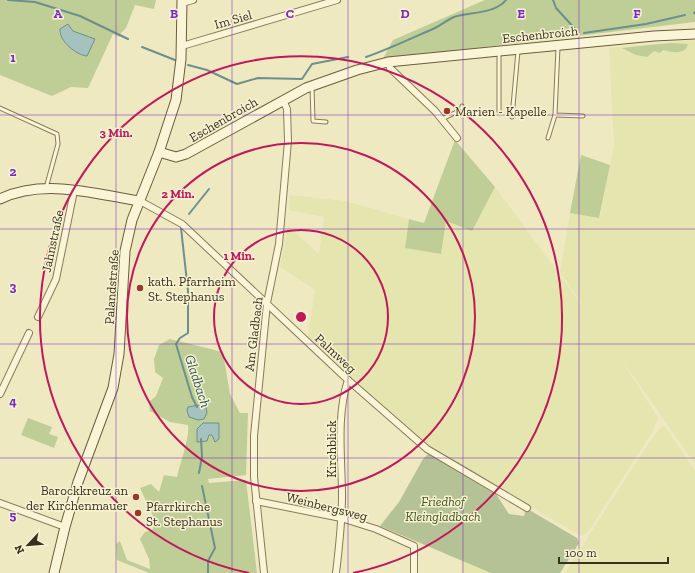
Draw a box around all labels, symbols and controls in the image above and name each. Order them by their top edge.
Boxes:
text: A [54,6,63,21]
text: B [170,6,178,21]
text: C [286,6,294,21]
text: D [400,6,410,21]
text: E [517,6,525,21]
text: F [633,6,641,21]
street label: Im Siel [213,7,254,32]
street label: Eschenbroich [501,23,579,46]
text: 1 [10,50,16,65]
street label: Eschenbroich [187,94,261,145]
place label: Marien - Kapelle [455,104,547,119]
marker: Marien - Kapelle [442,106,452,116]
text: 3 Min. [100,126,133,140]
text: 2 [10,164,17,179]
text: 2 Min. [162,187,195,201]
street label: Jahnstraße [39,209,66,274]
street label: Palandstraße [101,249,122,325]
text: 1 Min. [223,249,255,263]
place label: kath. Pfarrheim St. Stephanus [148,274,237,304]
text: 3 [10,279,17,294]
marker: kath. Pfarrheim St. Stephanus [135,283,145,293]
street label: Am Gladbach [241,295,266,372]
centre of rings [294,310,308,324]
street label: Palmweg [312,330,359,376]
water label: Gladbach [181,353,214,410]
text: 4 [9,394,17,409]
street label: Kirchblick [324,420,339,478]
place label: Barockkreuz an der Kirchenmauer [26,483,129,513]
street label: Weinbergsweg [285,489,369,524]
marker: Barockkreuz an der Kirchenmauer [131,492,141,502]
park label: Friedhof Kleingladbach [405,494,481,524]
place label: Pfarrkirche St. Stephanus [146,499,223,529]
text: 5 [10,508,17,523]
marker: Pfarrkirche St. Stephanus [133,508,143,518]
north arrow [8,525,48,565]
scale bar [559,539,668,565]
text: N [12,542,27,556]
text: 100 m [565,546,597,560]

